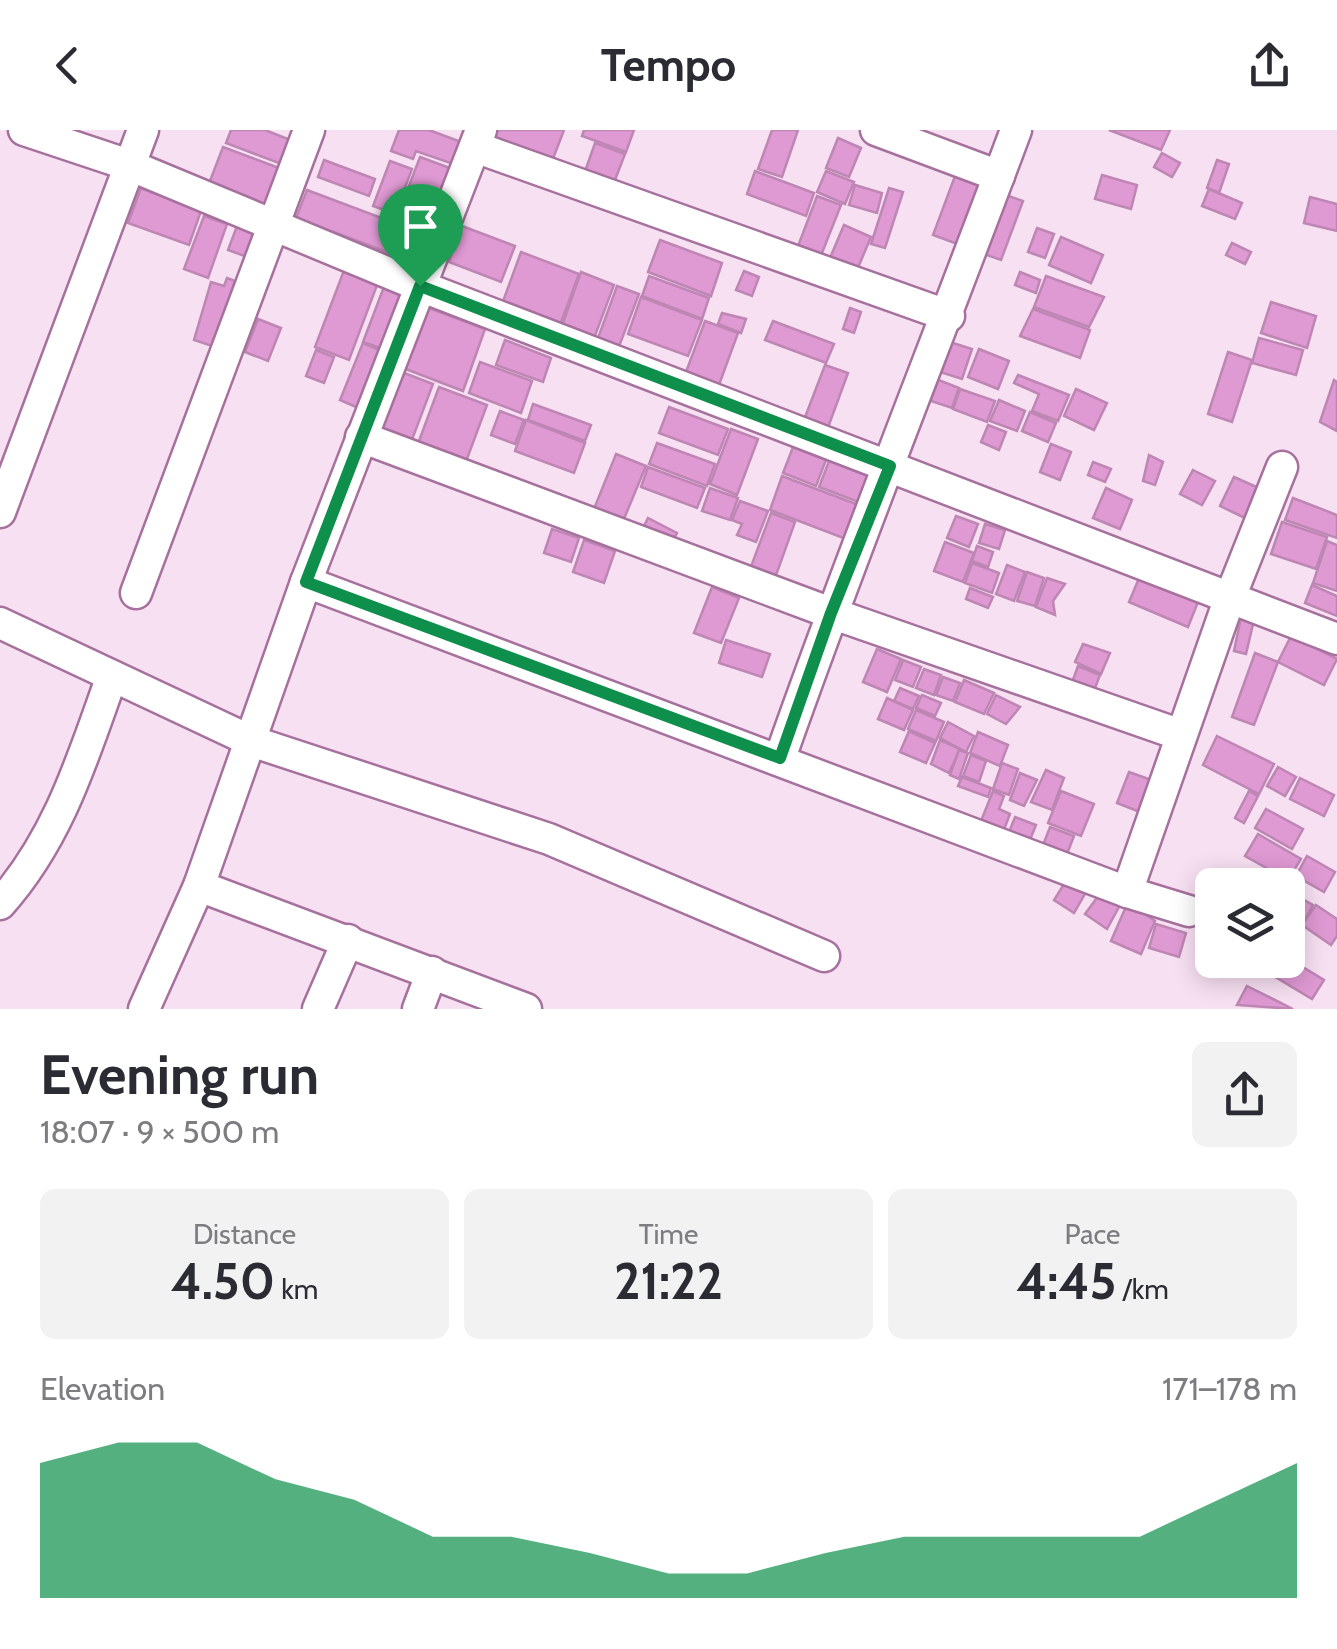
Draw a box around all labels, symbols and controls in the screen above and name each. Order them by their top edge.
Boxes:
icon: back [40,38,95,93]
text: Tempo [601,38,736,92]
icon: share [1242,38,1297,93]
pin [378,184,463,287]
icon: arrive [393,199,448,254]
map controls [1195,868,1305,978]
button: layers [1195,868,1305,978]
text: Evening run [40,1041,319,1108]
button: share [1192,1042,1297,1147]
text: 18:07 · 9 × 500 m [40,1112,279,1151]
text: Distance [193,1217,296,1251]
text: Time [639,1217,698,1251]
text: Pace [1065,1217,1120,1251]
text: 4.50 [171,1251,275,1312]
text: 21:22 [614,1251,723,1312]
text: 4:45 [1016,1251,1116,1312]
text: km [275,1272,318,1306]
text: /km [1116,1272,1169,1306]
text: Elevation [40,1369,165,1408]
text: 171–178 m [1162,1369,1297,1408]

